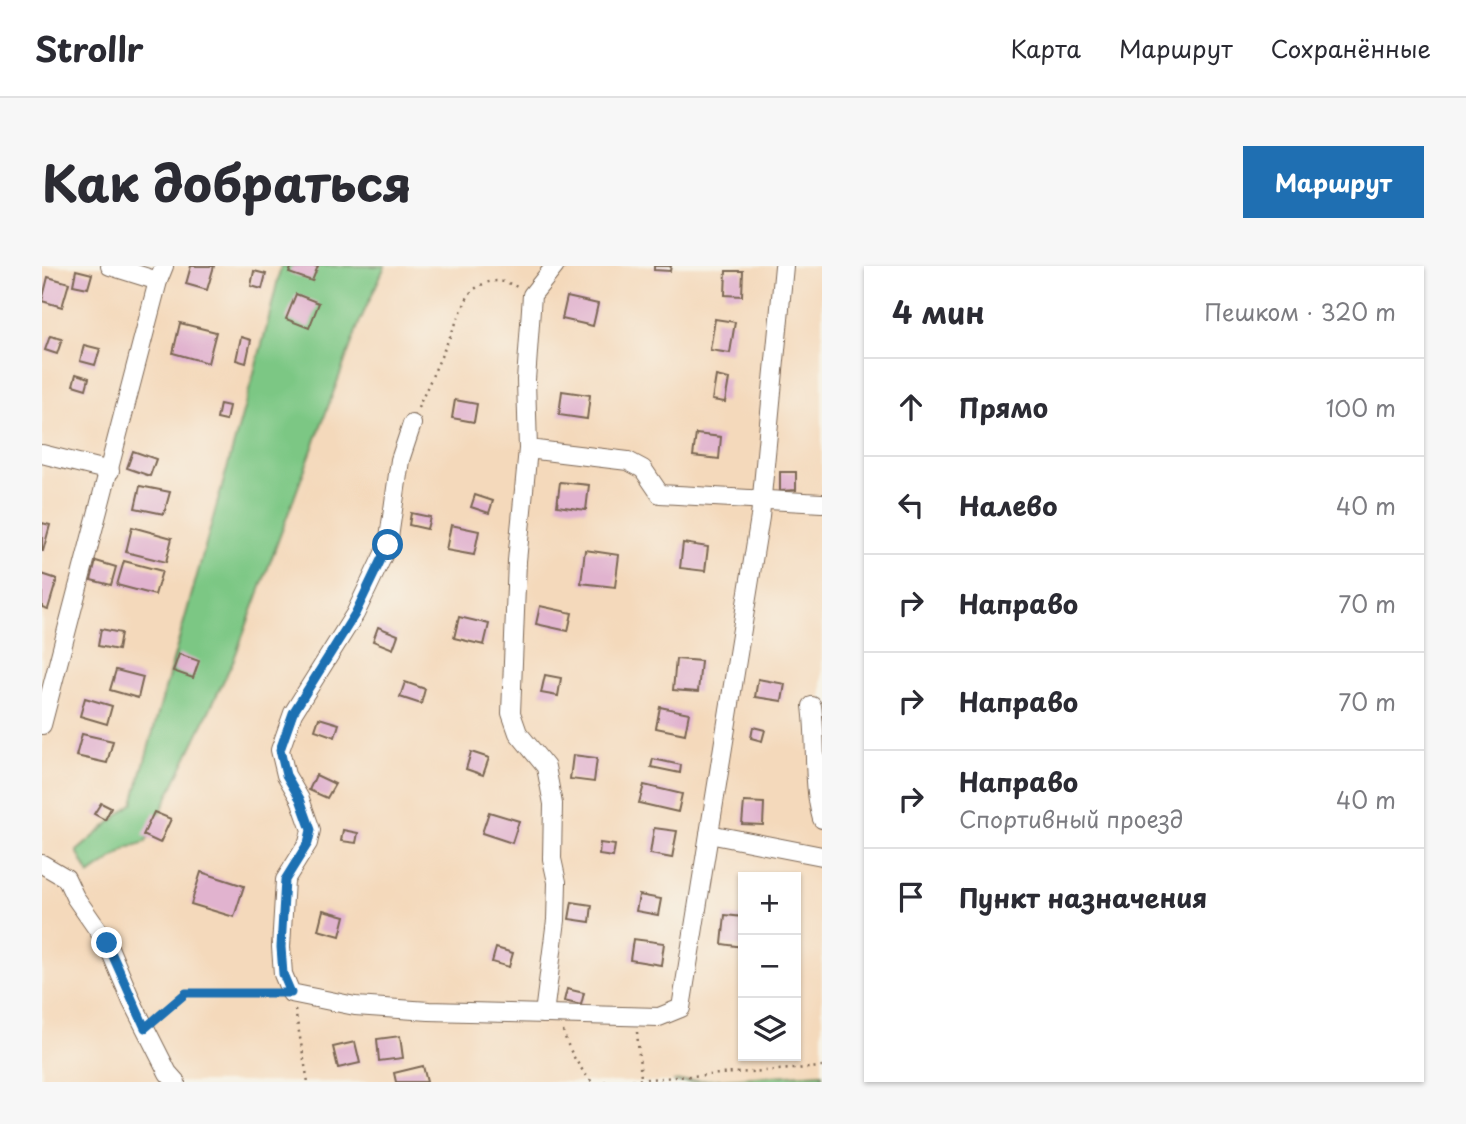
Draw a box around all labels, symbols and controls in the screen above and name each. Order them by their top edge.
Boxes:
text: Strollr [35,23,144,73]
text: Карта [1010,30,1081,66]
text: Маршрут [1119,30,1233,66]
text: Сохранённые [1271,30,1431,66]
text: Как добраться [42,145,412,219]
button: Маршрут [1243,146,1424,218]
text: 4 мин [892,289,985,334]
text: Пешком · 320 m [1204,294,1396,329]
icon: ahead [892,388,930,426]
text: Прямо [959,388,1048,427]
text: 100 m [1326,390,1396,425]
icon: left [892,486,930,524]
text: Налево [959,486,1057,525]
text: 40 m [1336,488,1396,523]
route start [372,529,403,560]
icon: right [892,584,930,622]
text: Направо [959,584,1078,623]
text: 70 m [1338,586,1396,621]
icon: right [892,682,930,720]
text: Направо [959,682,1078,721]
text: 70 m [1338,684,1396,719]
text: Направо [959,762,1078,801]
icon: right [892,780,930,818]
text: 40 m [1336,782,1396,817]
text: Спортивный проезд [959,801,1183,836]
map controls [738,872,801,1061]
button: + [738,872,801,935]
icon: arrive [892,878,930,916]
text: Пункт назначения [959,878,1207,917]
route end [91,927,122,958]
button: − [738,935,801,998]
button: layers [738,998,801,1061]

